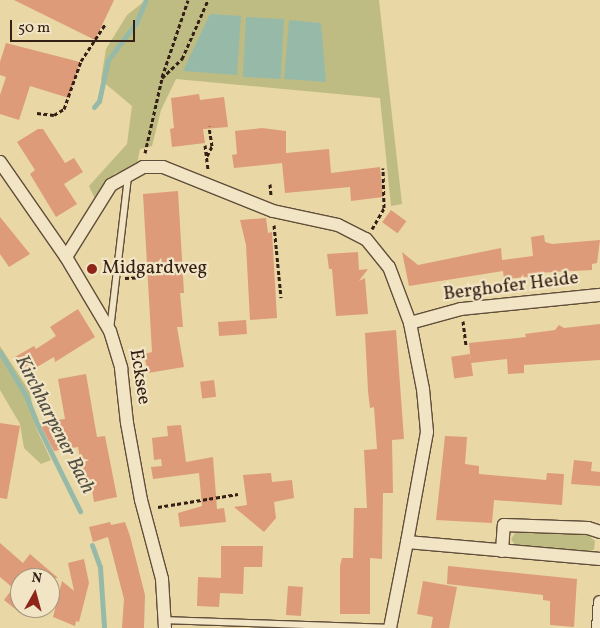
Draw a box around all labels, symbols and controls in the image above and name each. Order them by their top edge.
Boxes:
scale bar [12,10,138,42]
text: 50 m [18,18,50,39]
place label: Midgardweg [102,258,207,280]
marker: Midgardweg [86,263,98,275]
street label: Berghofer Heide [442,267,580,307]
street label: Ecksee [123,348,155,406]
water label: Kirchharpener Bach [9,352,99,498]
north arrow [10,568,60,618]
text: N [31,569,43,589]

